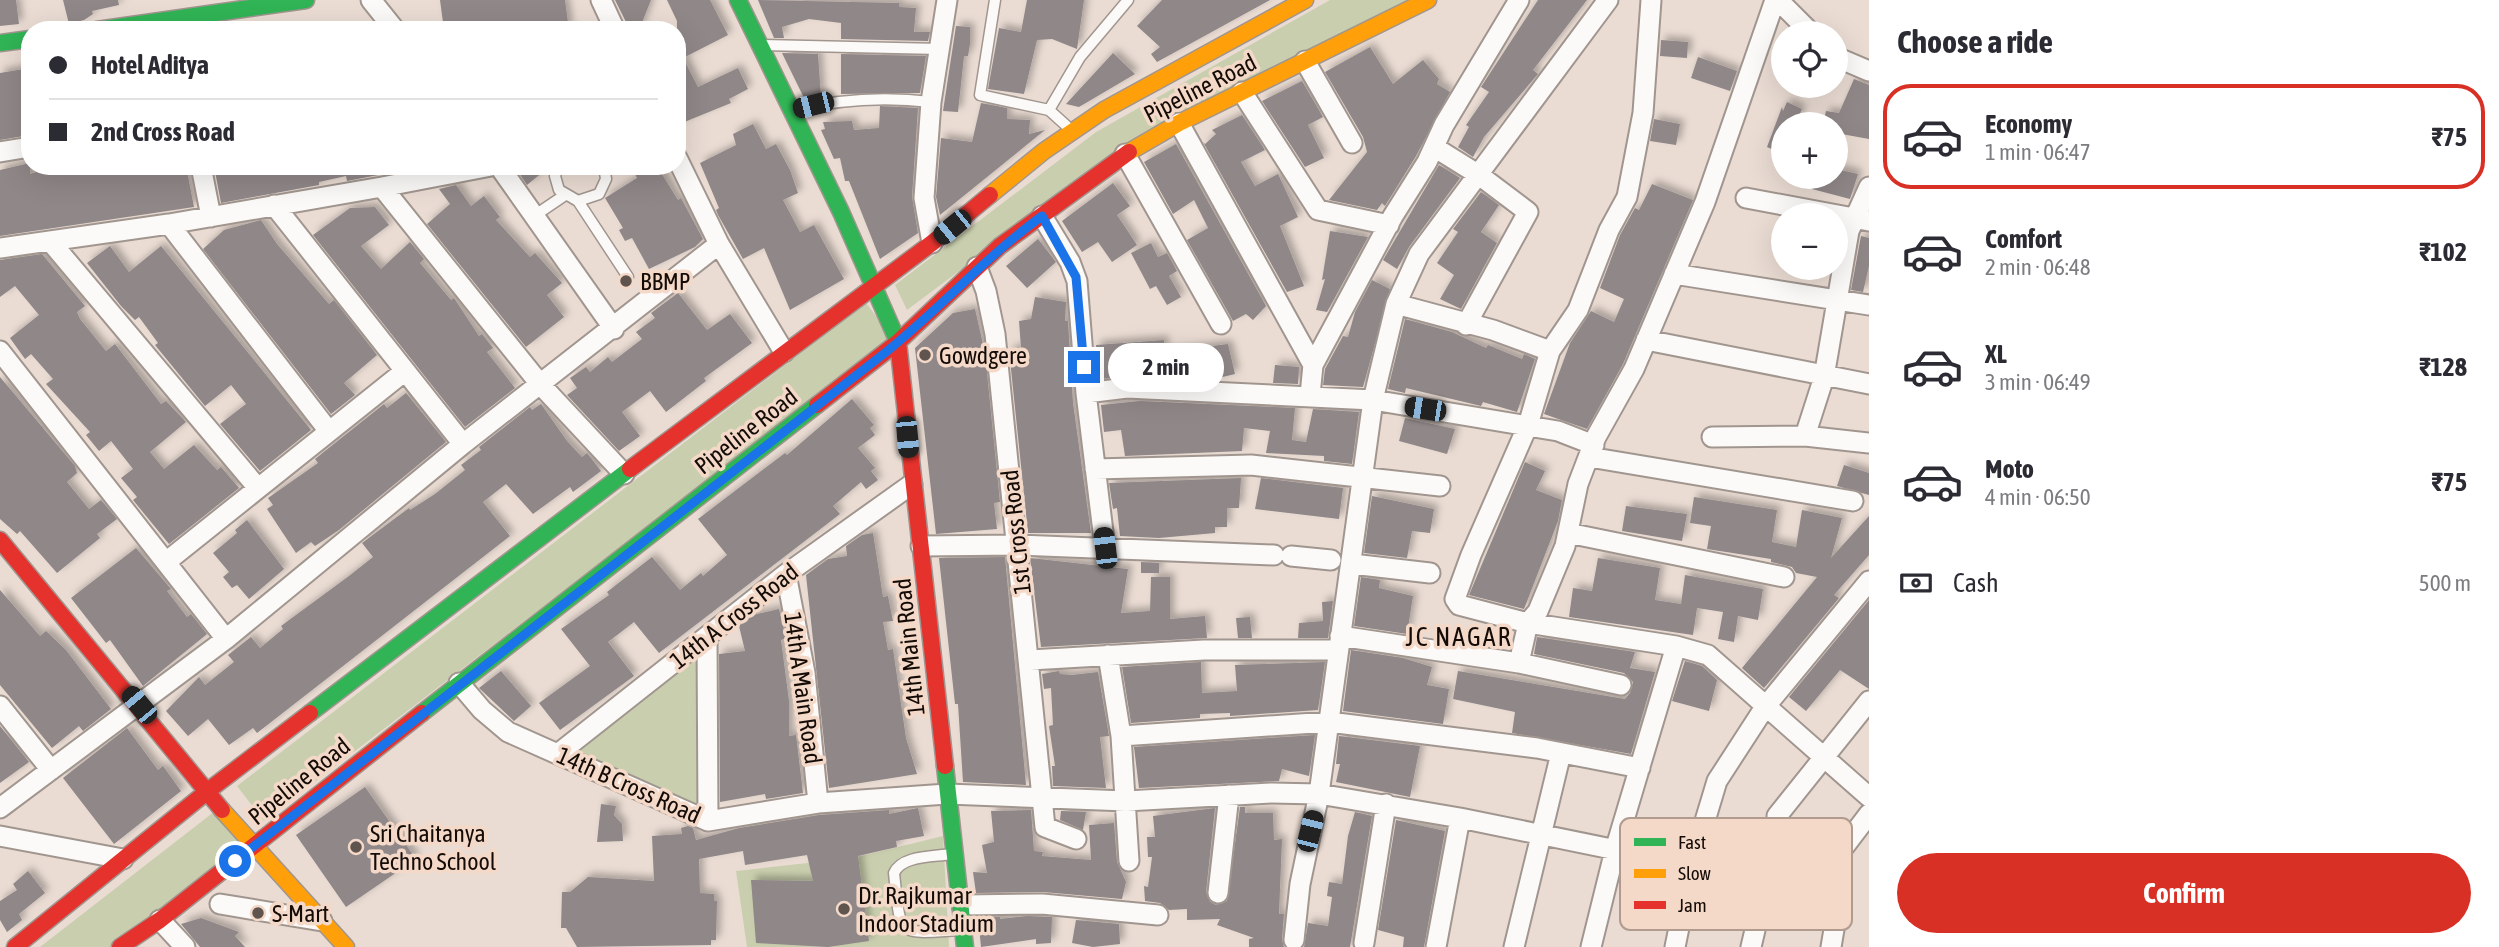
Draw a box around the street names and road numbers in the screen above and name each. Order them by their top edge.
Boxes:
street label: Pipeline Road [1139,48,1261,128]
street label: Pipeline Road [689,383,803,479]
street label: 1st Cross Road [996,468,1036,596]
street label: 14th A Cross Road [665,558,803,674]
street label: 14th Main Road [888,577,930,717]
street label: 14th A Main Road [779,610,827,766]
street label: Pipeline Road [243,732,355,830]
street label: 14th B Cross Road [553,741,705,829]

